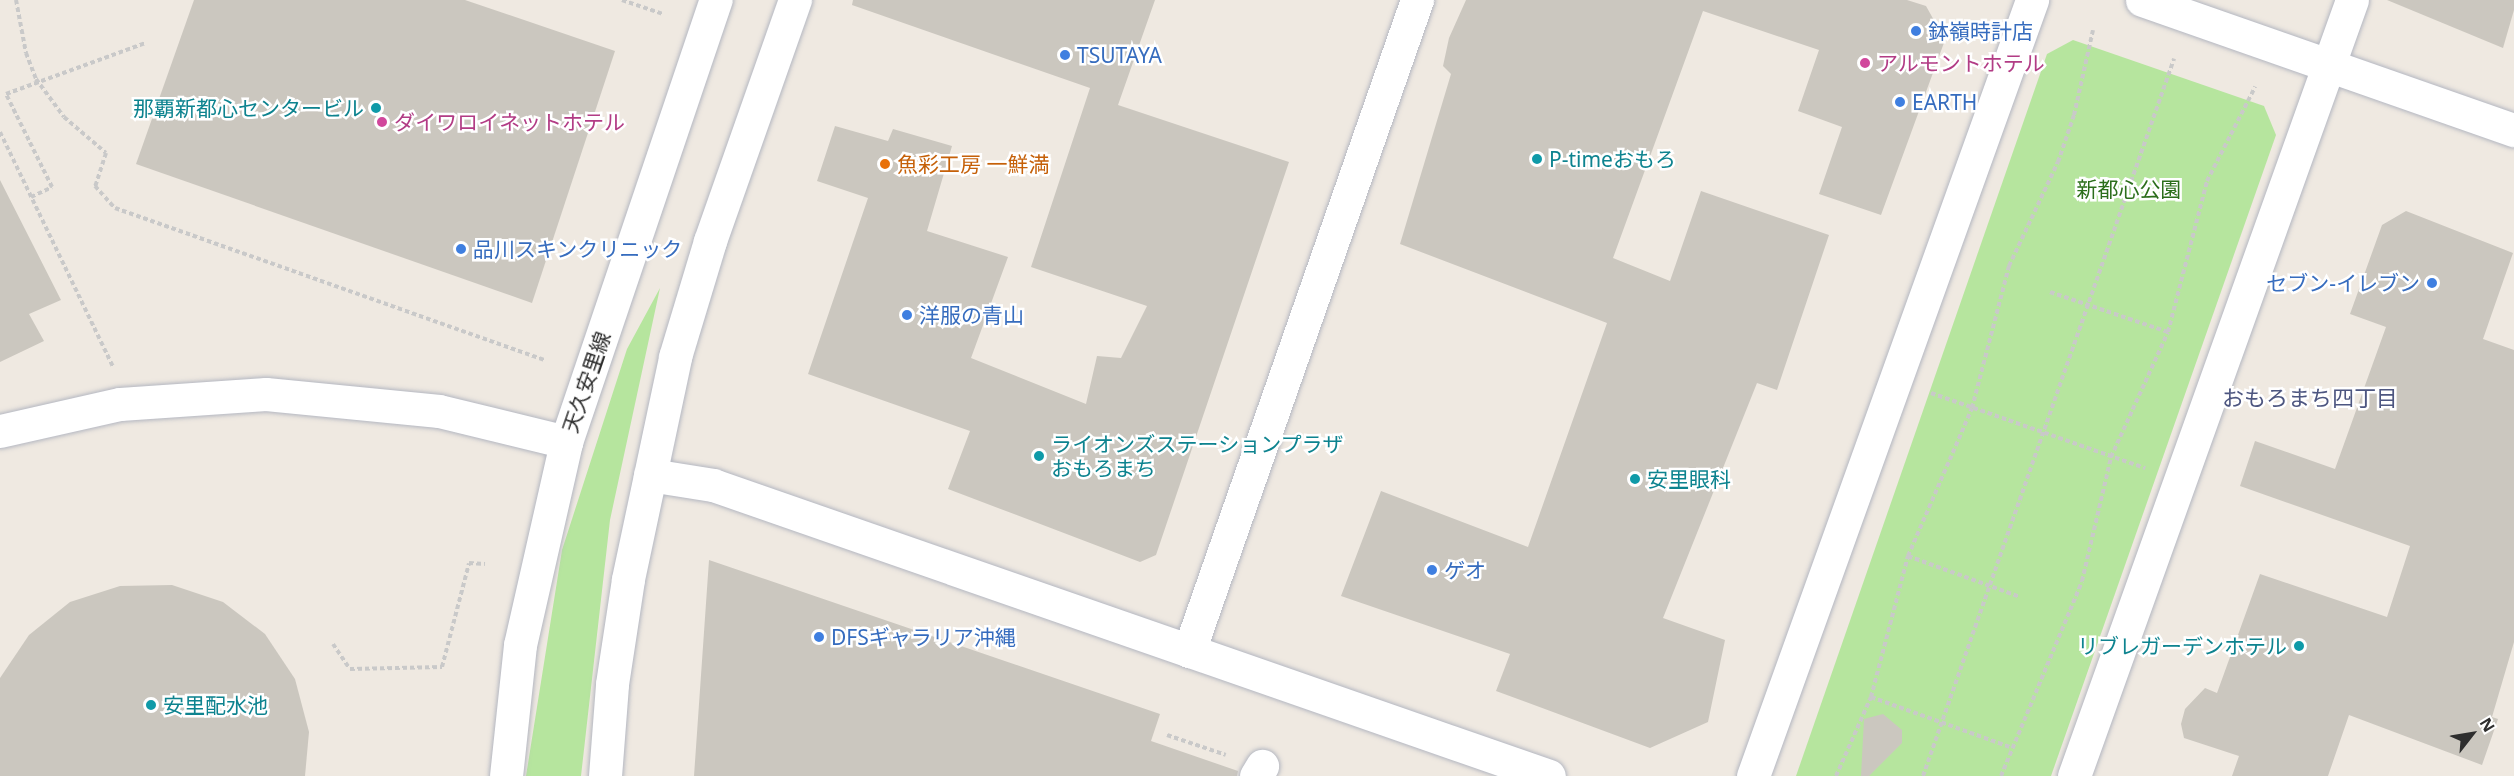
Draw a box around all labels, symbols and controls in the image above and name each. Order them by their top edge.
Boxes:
place label: 鉢嶺時計店 [1928,18,2033,44]
marker: 鉢嶺時計店 [1909,24,1923,38]
place label: TSUTAYA [1077,42,1162,68]
marker: TSUTAYA [1058,48,1072,62]
place label: アルモントホテル [1877,50,2045,76]
marker: アルモントホテル [1858,56,1872,70]
place label: EARTH [1912,89,1977,115]
place label: 那覇新都心センタービル [133,95,364,121]
marker: EARTH [1893,95,1907,109]
marker: 那覇新都心センタービル [369,101,383,115]
place label: ダイワロイネットホテル [394,109,625,135]
marker: ダイワロイネットホテル [375,115,389,129]
place label: P-timeおもろ [1549,146,1676,172]
place label: 魚彩工房 一鮮満 [897,151,1049,177]
marker: P-timeおもろ [1530,152,1544,166]
marker: 魚彩工房 一鮮満 [878,157,892,171]
park label: 新都心公園 [2077,176,2181,202]
place label: 品川スキンクリニック [473,236,683,262]
marker: 品川スキンクリニック [454,242,468,256]
place label: セブン-イレブン [2266,270,2420,296]
marker: セブン-イレブン [2425,276,2439,290]
place label: 洋服の青山 [919,302,1024,328]
marker: 洋服の青山 [900,308,914,322]
street label: 天久安里線 [557,328,615,436]
district label: おもろまち四丁目 [2222,385,2398,411]
place label: ライオンズステーションプラザ おもろまち [1051,431,1345,481]
marker: ライオンズステーションプラザ おもろまち [1032,449,1046,463]
place label: 安里眼科 [1647,466,1731,492]
marker: 安里眼科 [1628,472,1642,486]
place label: ゲオ [1444,557,1486,583]
marker: ゲオ [1425,563,1439,577]
place label: DFSギャラリア沖縄 [831,624,1016,650]
marker: DFSギャラリア沖縄 [812,630,826,644]
place label: リブレガーデンホテル [2077,633,2287,659]
marker: リブレガーデンホテル [2292,639,2306,653]
place label: 安里配水池 [163,692,268,718]
marker: 安里配水池 [144,698,158,712]
north arrow [2442,704,2502,764]
text: N [2475,713,2500,736]

